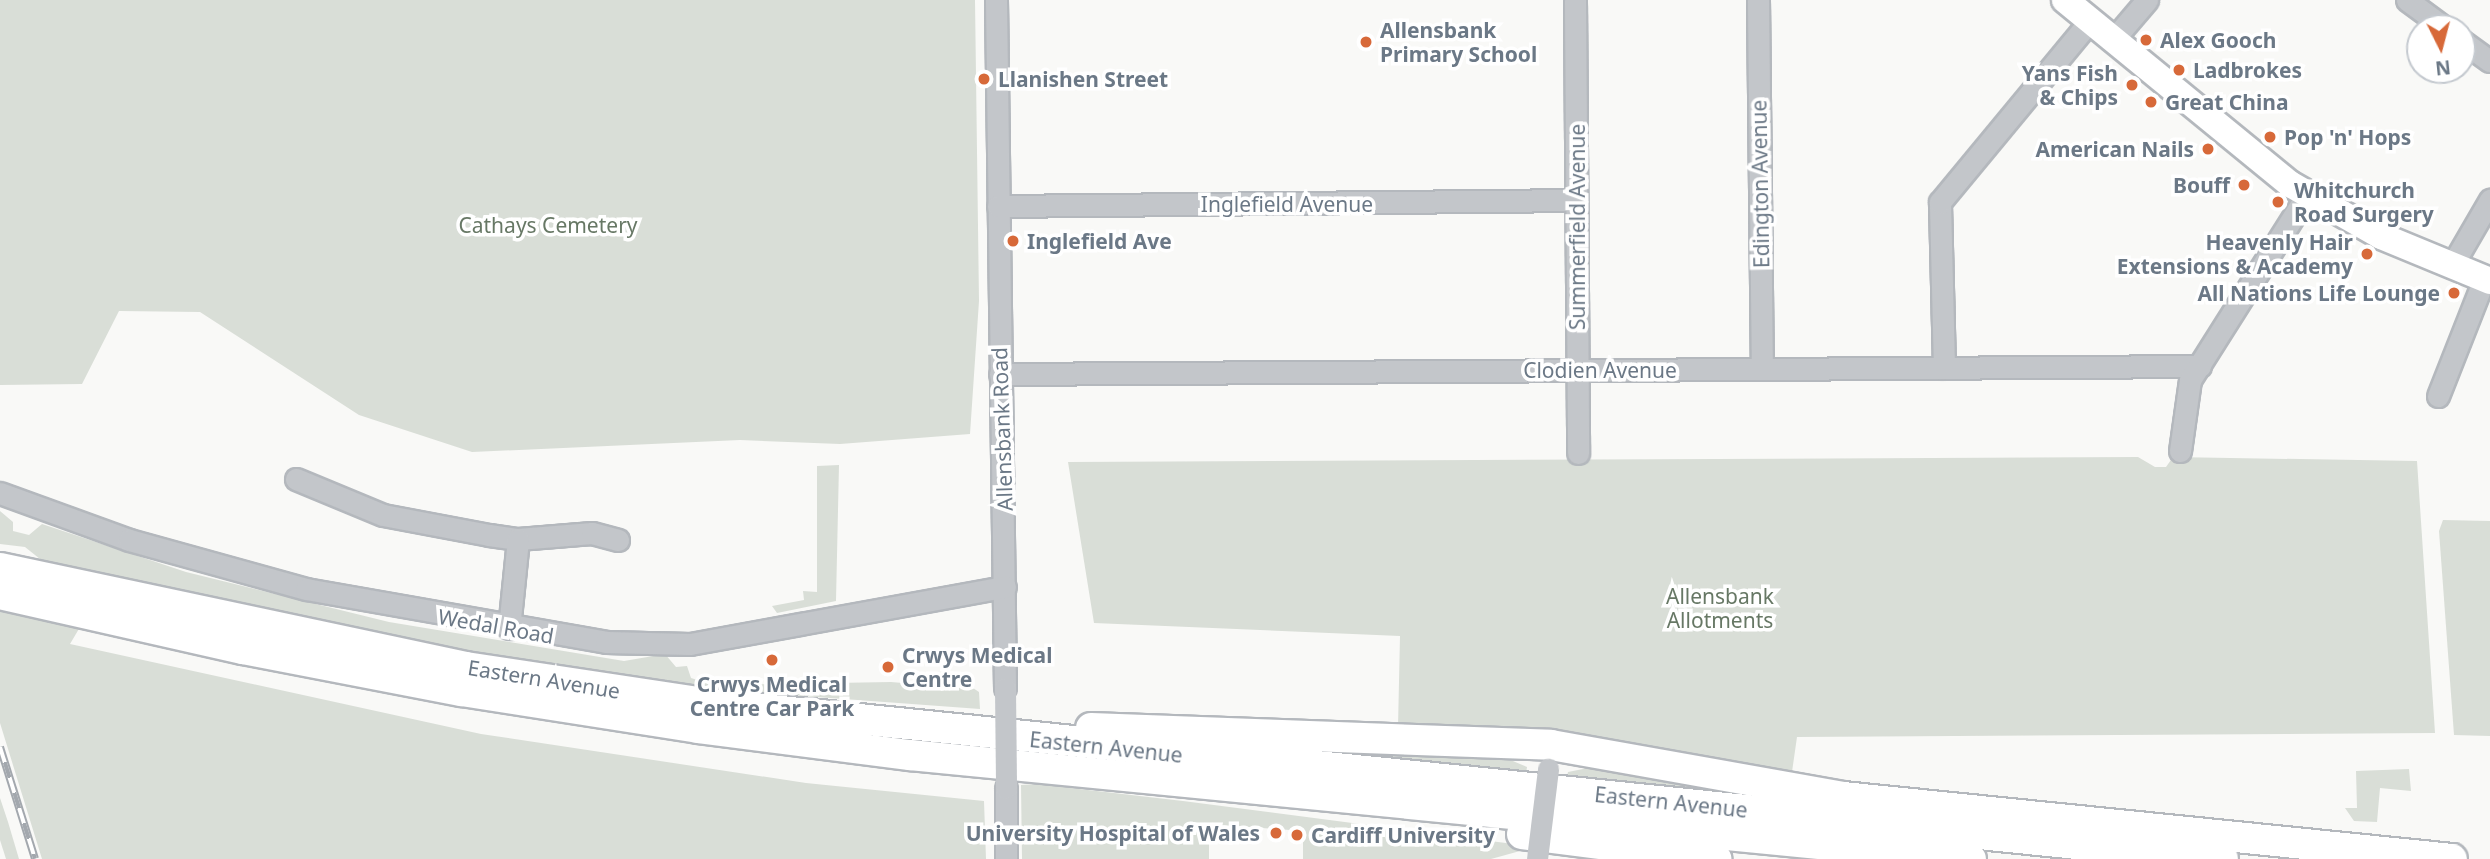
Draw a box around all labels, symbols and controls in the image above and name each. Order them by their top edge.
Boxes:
north arrow [2406,14,2476,84]
place label: Allensbank Primary School [1380,17,1537,67]
place label: Alex Gooch [2160,27,2276,53]
marker: Alex Gooch [2138,32,2154,48]
marker: Allensbank Primary School [1358,34,1374,50]
text: N [2434,54,2452,82]
place label: Ladbrokes [2193,57,2302,83]
place label: Yans Fish & Chips [2022,60,2118,110]
marker: Ladbrokes [2171,62,2187,78]
place label: Llanishen Street [998,66,1168,92]
marker: Llanishen Street [976,71,992,87]
marker: Yans Fish & Chips [2124,77,2140,93]
place label: Great China [2165,89,2289,115]
marker: Great China [2143,94,2159,110]
street label: Edington Avenue [1746,100,1774,268]
street label: Summerfield Avenue [1564,124,1590,330]
place label: Pop 'n' Hops [2284,124,2411,150]
marker: Pop 'n' Hops [2262,129,2278,145]
place label: American Nails [2036,136,2194,162]
marker: American Nails [2200,141,2216,157]
place label: Bouff [2173,172,2230,198]
marker: Bouff [2236,177,2252,193]
place label: Whitchurch Road Surgery [2294,177,2434,227]
street label: Inglefield Avenue [1201,191,1373,217]
marker: Whitchurch Road Surgery [2268,192,2288,212]
park label: Cathays Cemetery [458,212,638,238]
place label: Inglefield Ave [1027,228,1172,254]
place label: Heavenly Hair Extensions & Academy [2117,229,2353,279]
marker: Inglefield Ave [1005,233,1021,249]
marker: Heavenly Hair Extensions & Academy [2359,246,2375,262]
place label: All Nations Life Lounge [2198,280,2440,306]
marker: All Nations Life Lounge [2446,285,2462,301]
street label: Allensbank Road [987,347,1017,511]
street label: Clodien Avenue [1523,357,1677,383]
park label: Allensbank Allotments [1666,583,1774,633]
street label: Wedal Road [436,603,556,649]
place label: Crwys Medical Centre [902,642,1052,692]
marker: Crwys Medical Centre Car Park [764,652,780,668]
street label: Eastern Avenue [466,655,622,703]
marker: Crwys Medical Centre [880,659,896,675]
place label: Crwys Medical Centre Car Park [690,671,854,721]
street label: Eastern Avenue [1028,726,1184,768]
street label: Eastern Avenue [1593,781,1749,823]
place label: University Hospital of Wales [966,820,1260,846]
place label: Cardiff University [1311,822,1495,848]
marker: University Hospital of Wales [1266,823,1286,843]
marker: Cardiff University [1289,827,1305,843]

